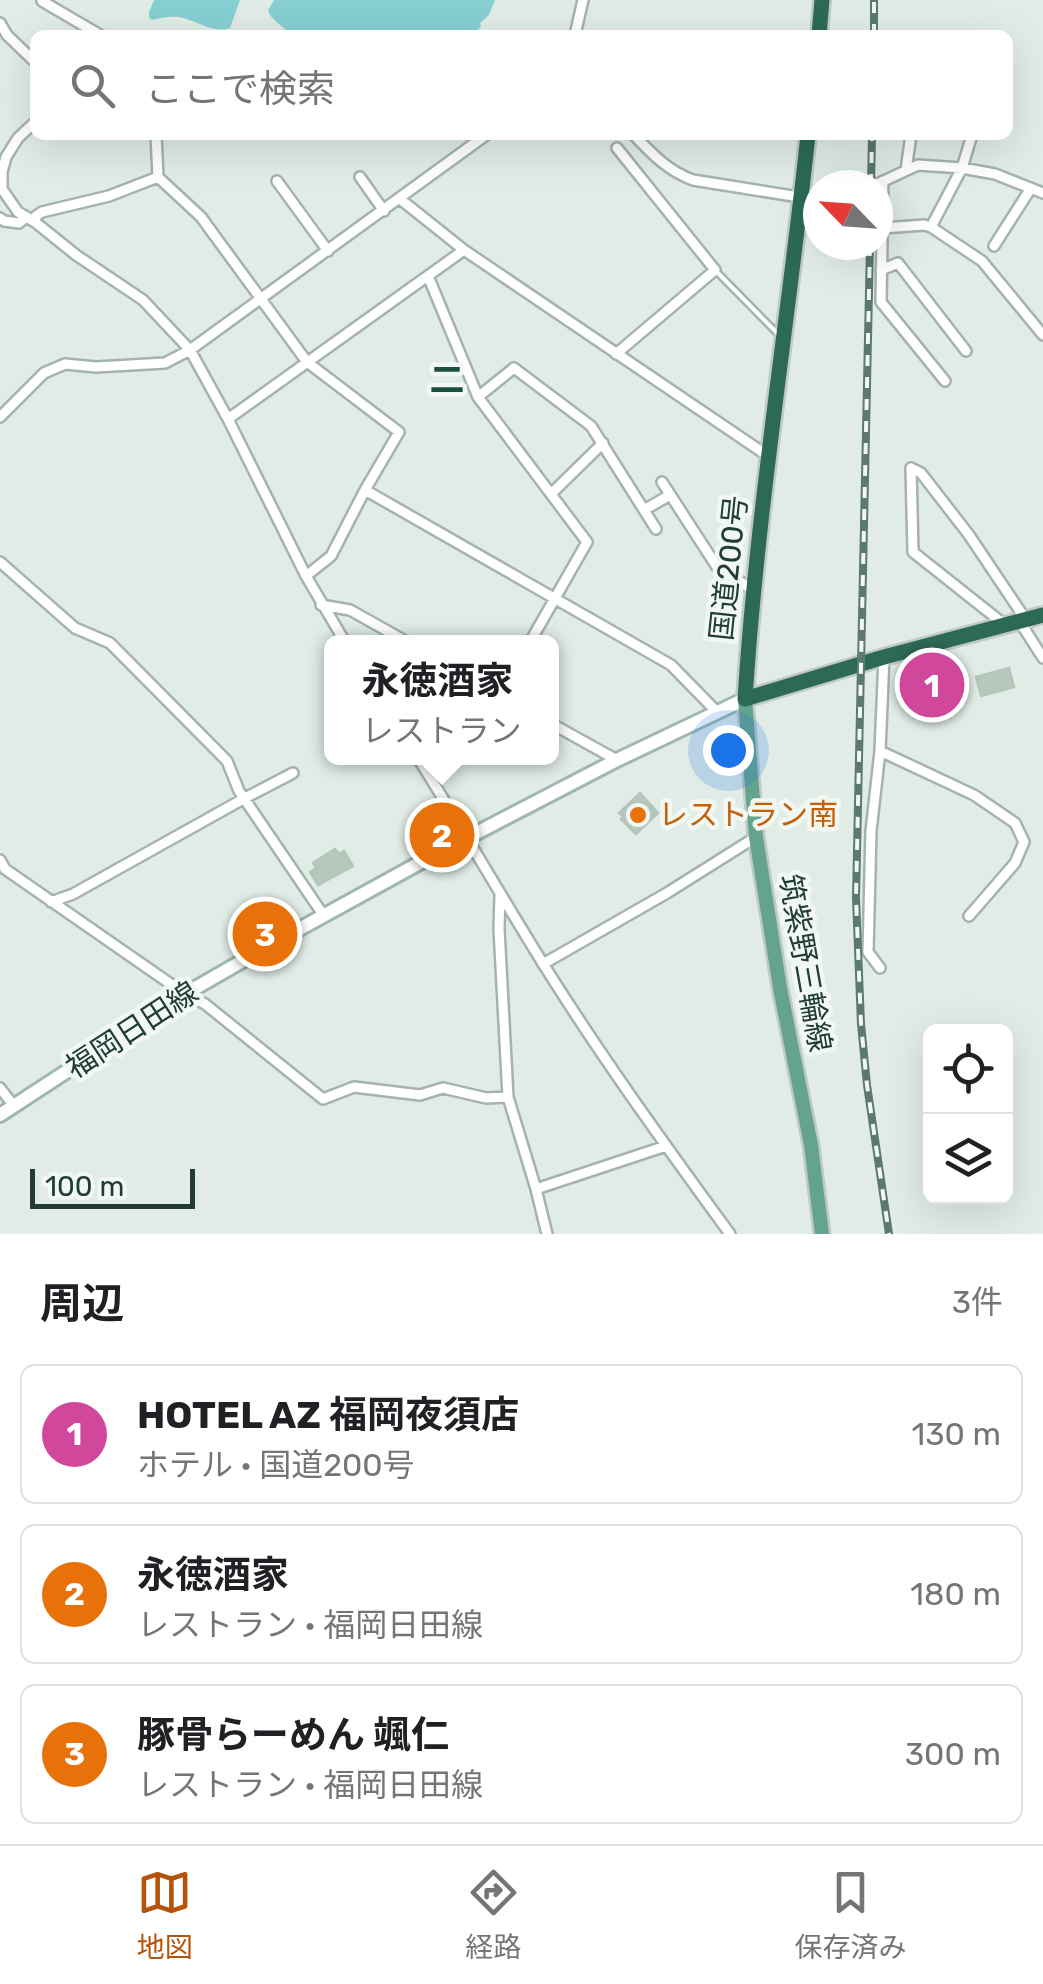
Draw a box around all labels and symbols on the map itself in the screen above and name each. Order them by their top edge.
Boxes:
north arrow [803,170,893,260]
district label: 二 [429,359,465,401]
street label: 国道200号 [703,494,755,642]
pin: 1 [900,648,964,722]
your location [703,725,754,776]
place label: レストラン南 [658,797,838,833]
pin: 2 [410,798,474,872]
marker: レストラン南 [627,804,649,826]
street label: 筑紫野三輪線 [772,871,838,1055]
pin: 3 [232,896,298,972]
street label: 福岡日田線 [59,974,205,1086]
scale bar [30,1164,195,1208]

